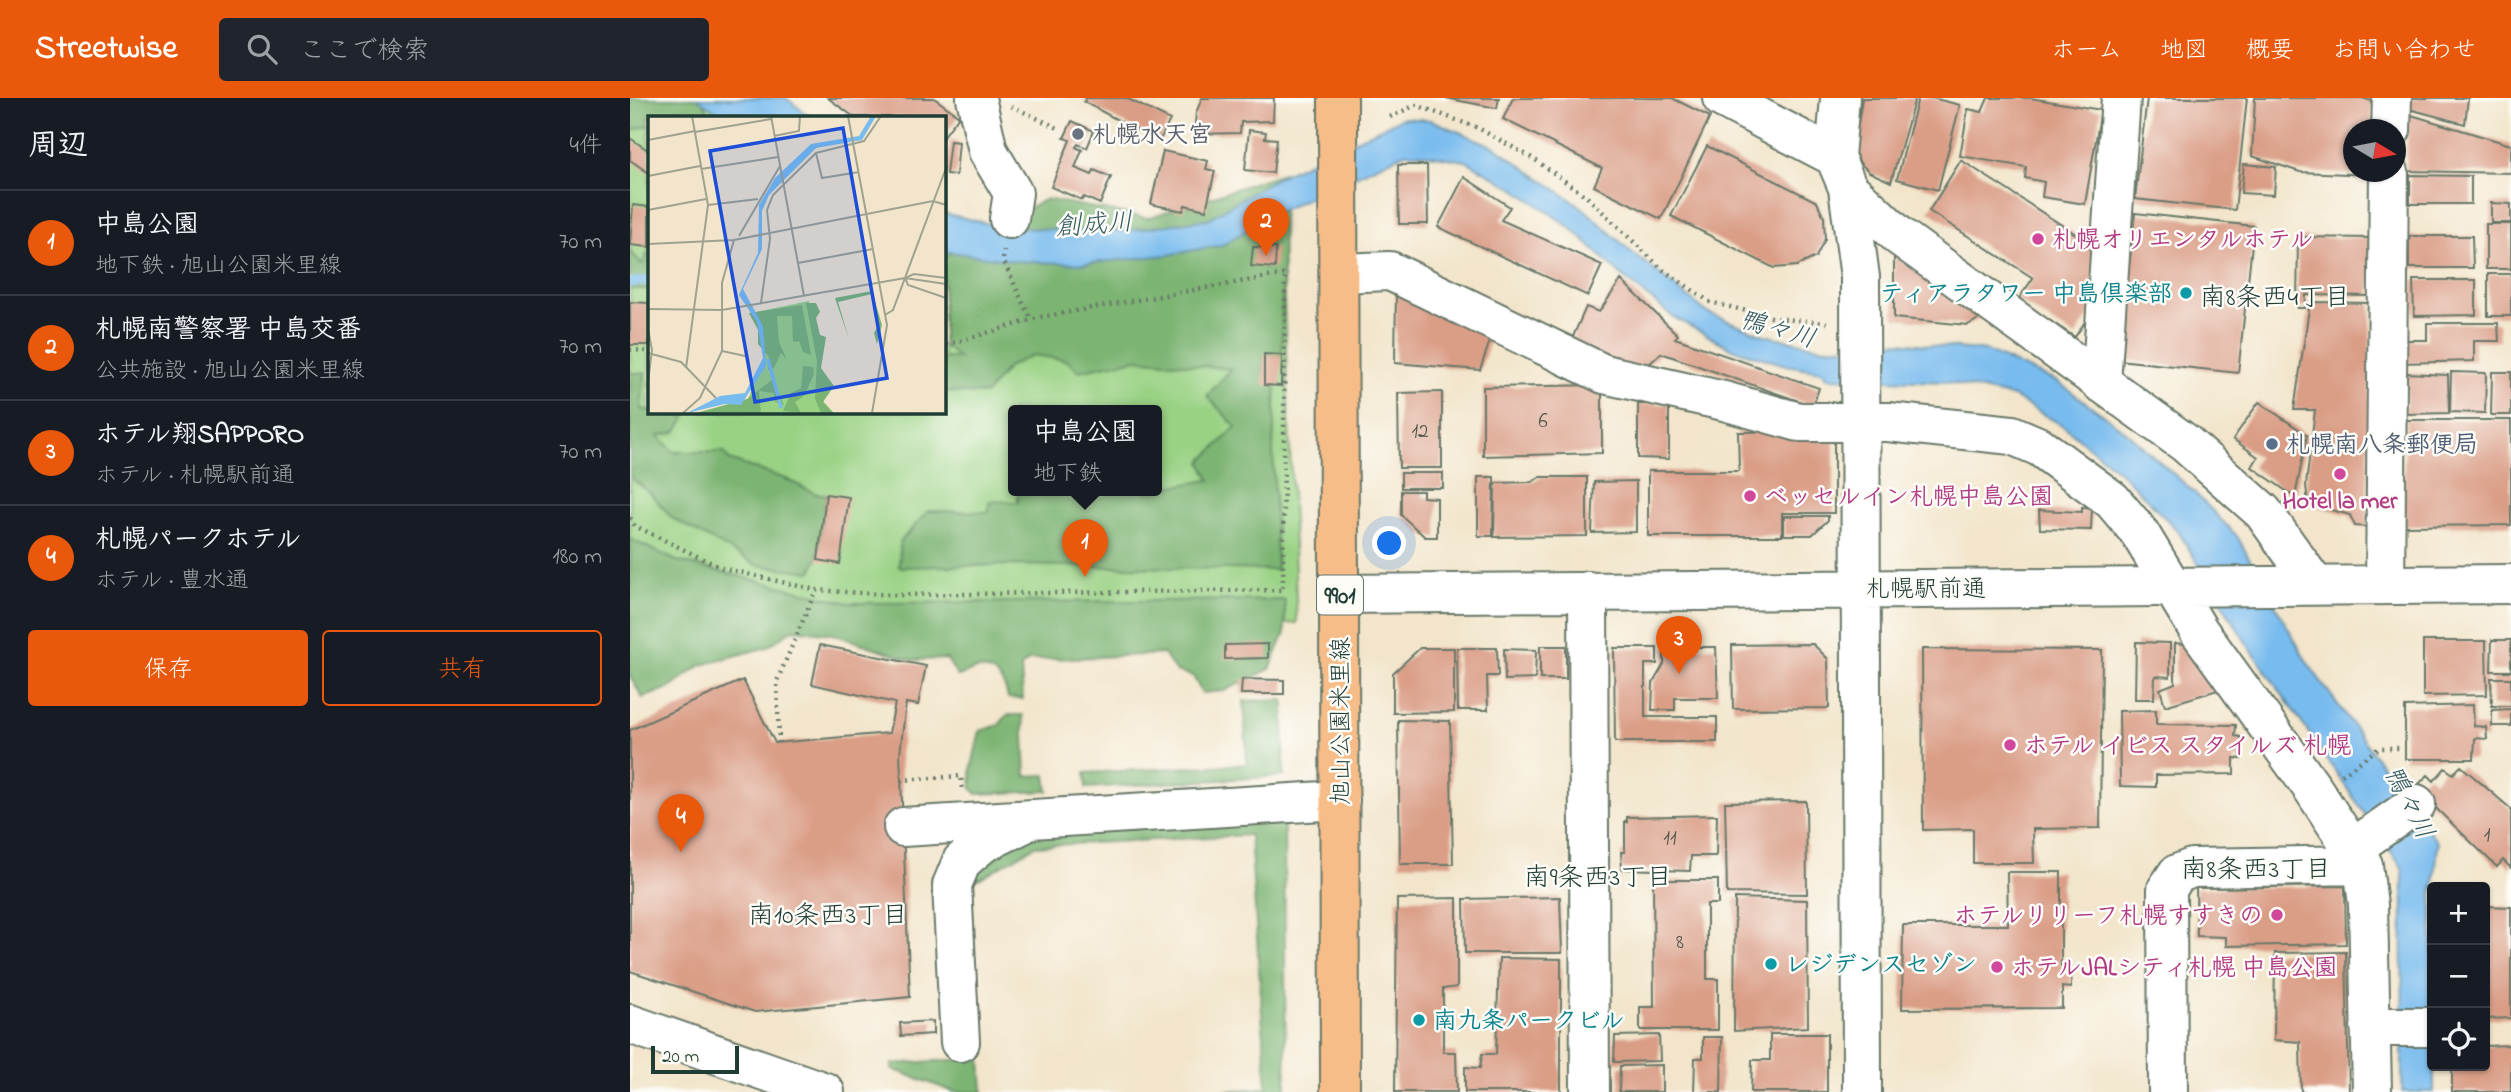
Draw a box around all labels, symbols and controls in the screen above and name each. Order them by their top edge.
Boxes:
search box [219,18,709,81]
text: Streetwise [35,25,177,73]
icon: search [243,30,281,68]
text: ここで検索 [299,33,429,71]
text: ホーム [2051,34,2122,69]
text: 地図 [2160,34,2208,69]
text: 概要 [2246,34,2294,69]
text: お問い合わせ [2332,34,2476,69]
inset map [648,116,945,413]
place label: 札幌水天宮 [1092,119,1212,154]
north arrow [2343,119,2406,182]
text: 周辺 [28,125,88,169]
marker: 札幌水天宮 [1070,126,1086,142]
text: 4件 [570,130,602,163]
pin: 2 [1243,198,1289,256]
water label: 創成川 [1054,204,1134,248]
text: 中島公園 [95,207,199,245]
place label: 札幌オリエンタルホテル [2052,224,2314,259]
text: 1 [47,226,55,259]
text: 70 m [559,226,602,259]
marker: 札幌オリエンタルホテル [2030,231,2046,247]
text: 地下鉄 · 旭山公園米里線 [95,250,341,283]
place label: ティアラタワー 中島倶楽部 [1879,278,2172,313]
district label: 南8条西4丁目 [2200,280,2350,318]
marker: ティアラタワー 中島倶楽部 [2178,285,2194,301]
water label: 鴨々川 [1734,302,1820,360]
text: 札幌南警察署 中島交番 [95,312,362,350]
text: 2 [45,331,57,364]
text: 70 m [559,331,602,364]
text: 公共施設 · 旭山公園米里線 [95,355,364,388]
popup [1008,405,1162,496]
house number: 6 [1538,407,1548,437]
text: 中島公園 [1033,415,1137,453]
text: ホテル翔SAPPORO [95,417,304,455]
house number: 12 [1411,417,1429,447]
place label: 札幌南八条郵便局 [2286,429,2478,464]
text: 3 [46,436,56,469]
text: 70 m [559,436,602,469]
marker: 札幌南八条郵便局 [2264,436,2280,452]
text: 地下鉄 [1033,458,1102,491]
text: ホテル · 札幌駅前通 [95,460,294,493]
marker: Hotel la mer [2332,466,2348,482]
place label: ベッセルイン札幌中島公園 [1764,481,2053,516]
place label: Hotel la mer [2282,485,2398,520]
marker: ベッセルイン札幌中島公園 [1742,488,1758,504]
pin: 1 [1062,519,1108,577]
text: 札幌パークホテル [95,522,301,560]
your location [1372,526,1406,560]
text: 4 [46,541,56,574]
text: 180 m [553,541,602,574]
text: ホテル · 豊水通 [95,565,248,598]
street label: 札幌駅前通 [1866,573,1986,608]
road number: 9901 [1317,575,1363,614]
pin: 3 [1656,616,1702,674]
button: 保存 [28,630,308,706]
button: 共有 [322,630,602,706]
street label: 旭山公園米里線 [1325,637,1360,805]
place label: ホテル イビス スタイルズ 札幌 [2024,730,2351,765]
marker: ホテル イビス スタイルズ 札幌 [2002,737,2018,753]
water label: 鴨々川 [2373,760,2442,847]
pin: 4 [658,794,704,852]
house number: 1 [2484,821,2491,851]
house number: 11 [1663,824,1677,854]
district label: 南8条西3丁目 [2181,852,2331,890]
district label: 南9条西3丁目 [1524,860,1672,898]
map controls [2427,882,2490,1071]
button: + [2427,882,2490,945]
district label: 南10条西3丁目 [748,898,908,936]
place label: ホテルリリーフ札幌すすきの [1953,900,2263,935]
marker: ホテルリリーフ札幌すすきの [2269,907,2285,923]
house number: 8 [1676,928,1684,958]
button: − [2427,945,2490,1008]
place label: レジデンスセゾン [1785,949,1977,984]
place label: ホテルJALシティ札幌 中島公園 [2011,952,2338,987]
marker: レジデンスセゾン [1763,956,1779,972]
marker: ホテルJALシティ札幌 中島公園 [1989,959,2005,975]
place label: 南九条パークビル [1433,1005,1625,1040]
button: locate [2427,1008,2490,1071]
marker: 南九条パークビル [1411,1012,1427,1028]
scale bar [651,1043,738,1075]
text: 20 m [662,1044,699,1071]

